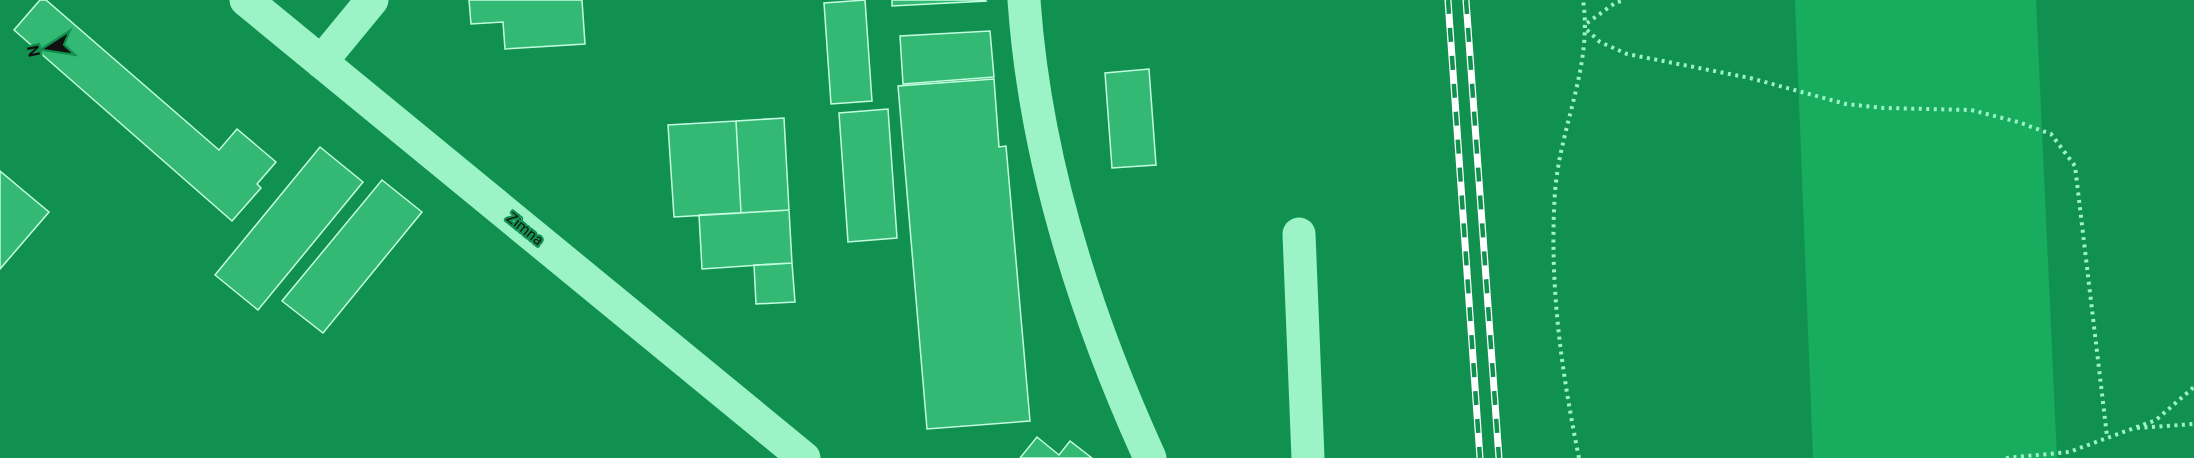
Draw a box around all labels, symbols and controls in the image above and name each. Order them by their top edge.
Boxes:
north arrow [18,18,78,78]
text: N [23,44,44,59]
street label: Zimna [503,209,547,249]

